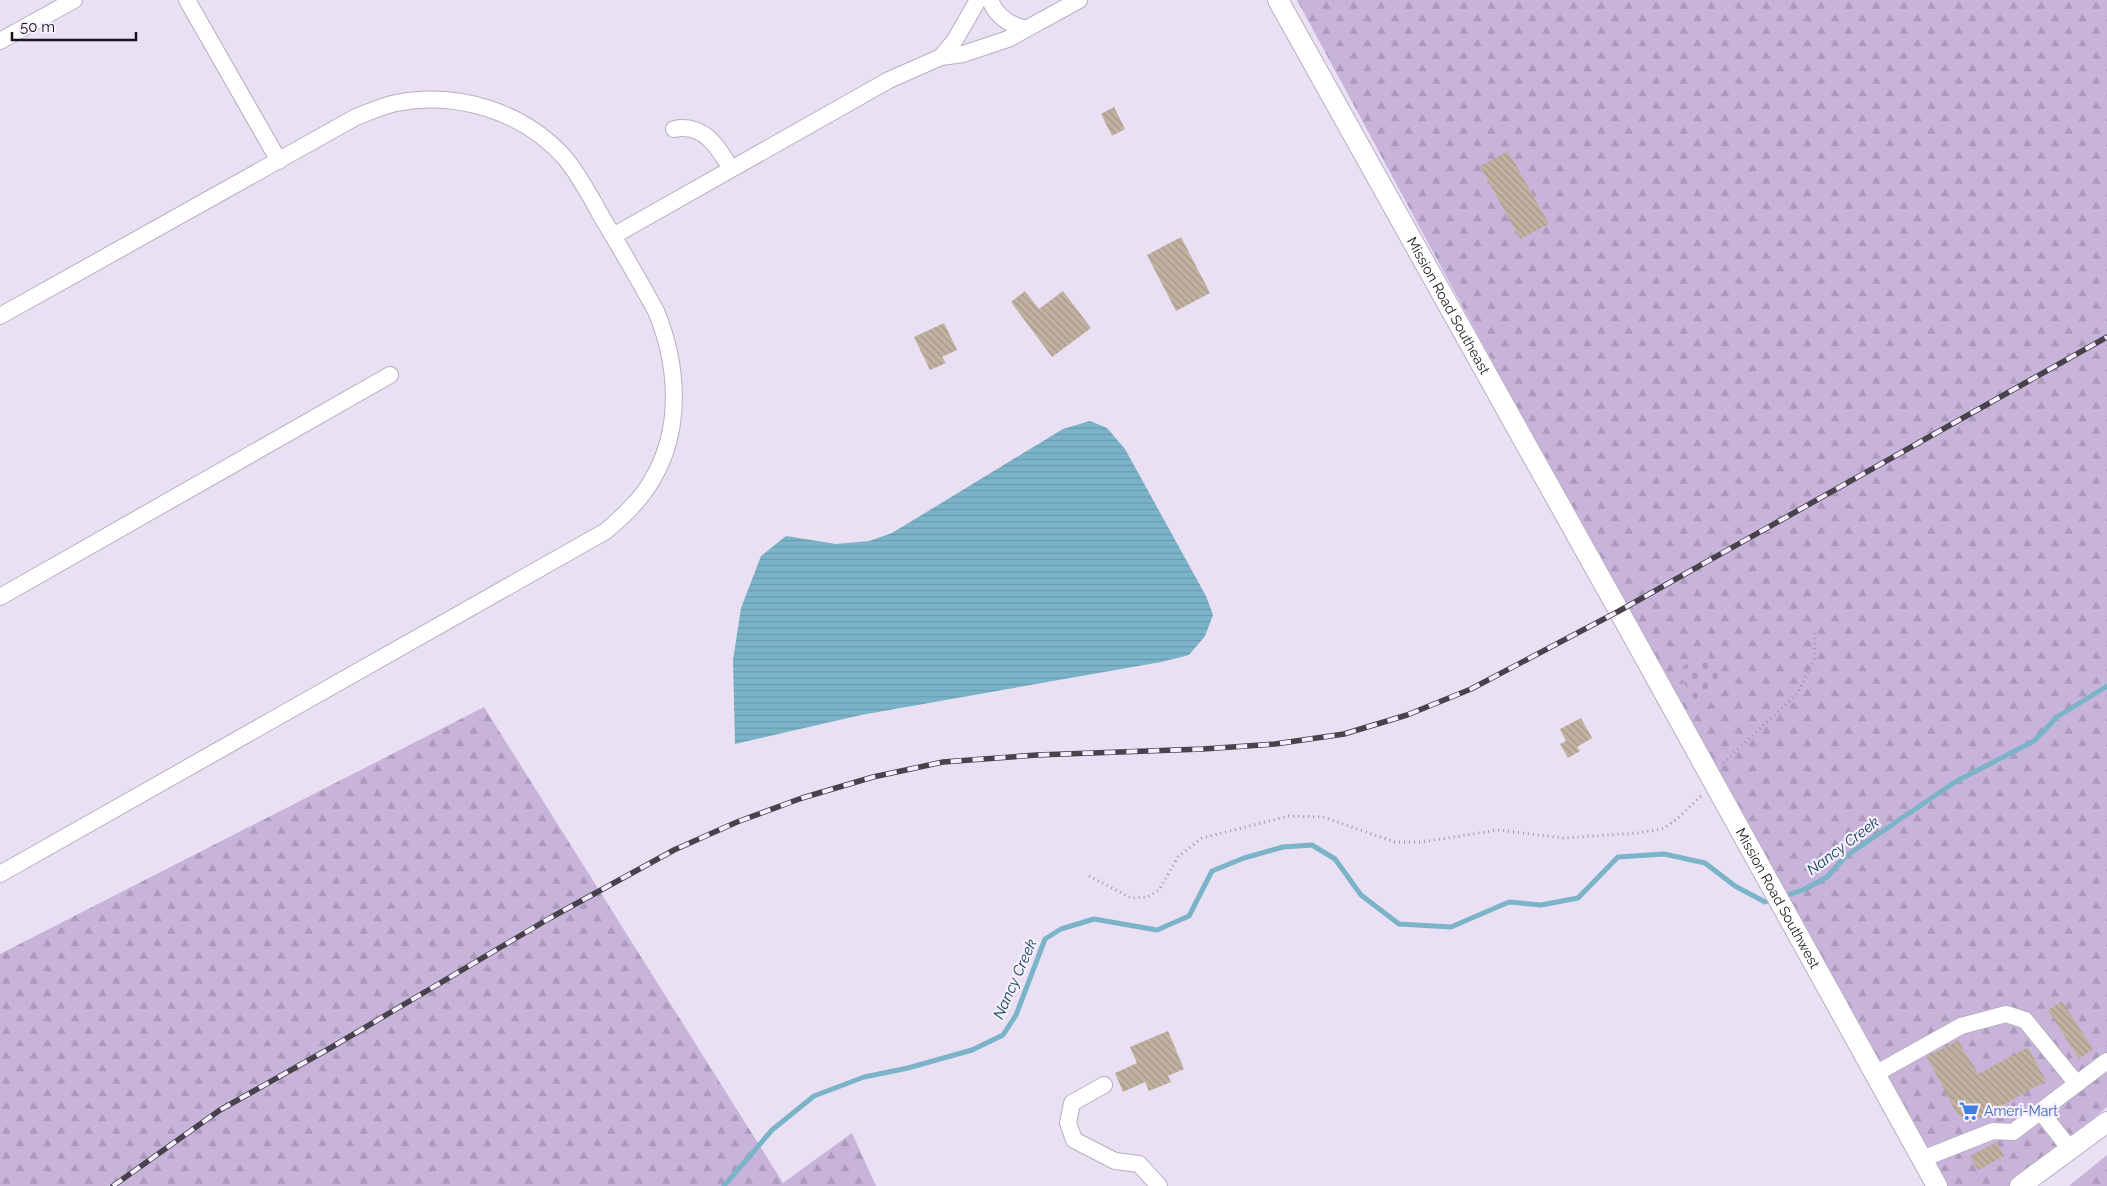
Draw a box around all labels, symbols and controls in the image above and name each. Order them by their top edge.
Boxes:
scale bar [12,10,136,42]
text: 50 m [20,18,55,36]
street label: Mission Road Southeast [1404,234,1493,377]
water label: Nancy Creek [1803,813,1883,879]
street label: Mission Road Southwest [1733,825,1823,972]
water label: Nancy Creek [989,936,1041,1022]
supermarket icon: Ameri-Mart [1958,1100,1980,1122]
place label: Ameri-Mart [1984,1103,2058,1119]

